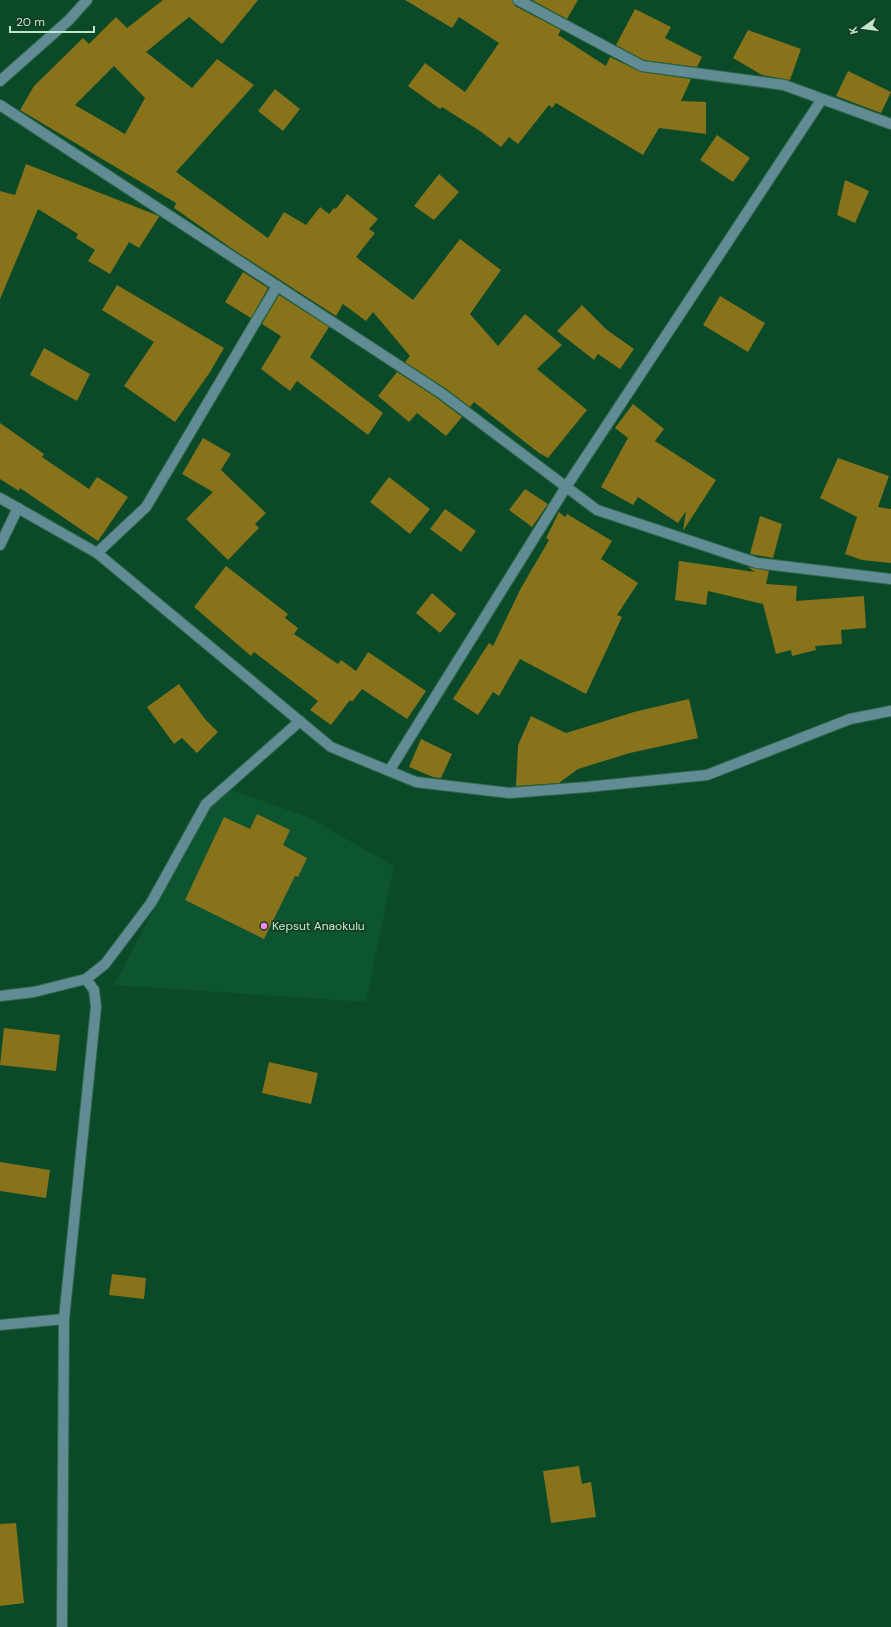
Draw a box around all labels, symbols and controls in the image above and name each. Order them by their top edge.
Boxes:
scale bar [10,8,94,34]
north arrow [843,8,883,48]
text: 20 m [16,14,45,30]
text: K [846,25,861,36]
place label: Kepsut Anaokulu [272,918,365,934]
marker: Kepsut Anaokulu [259,921,269,931]

